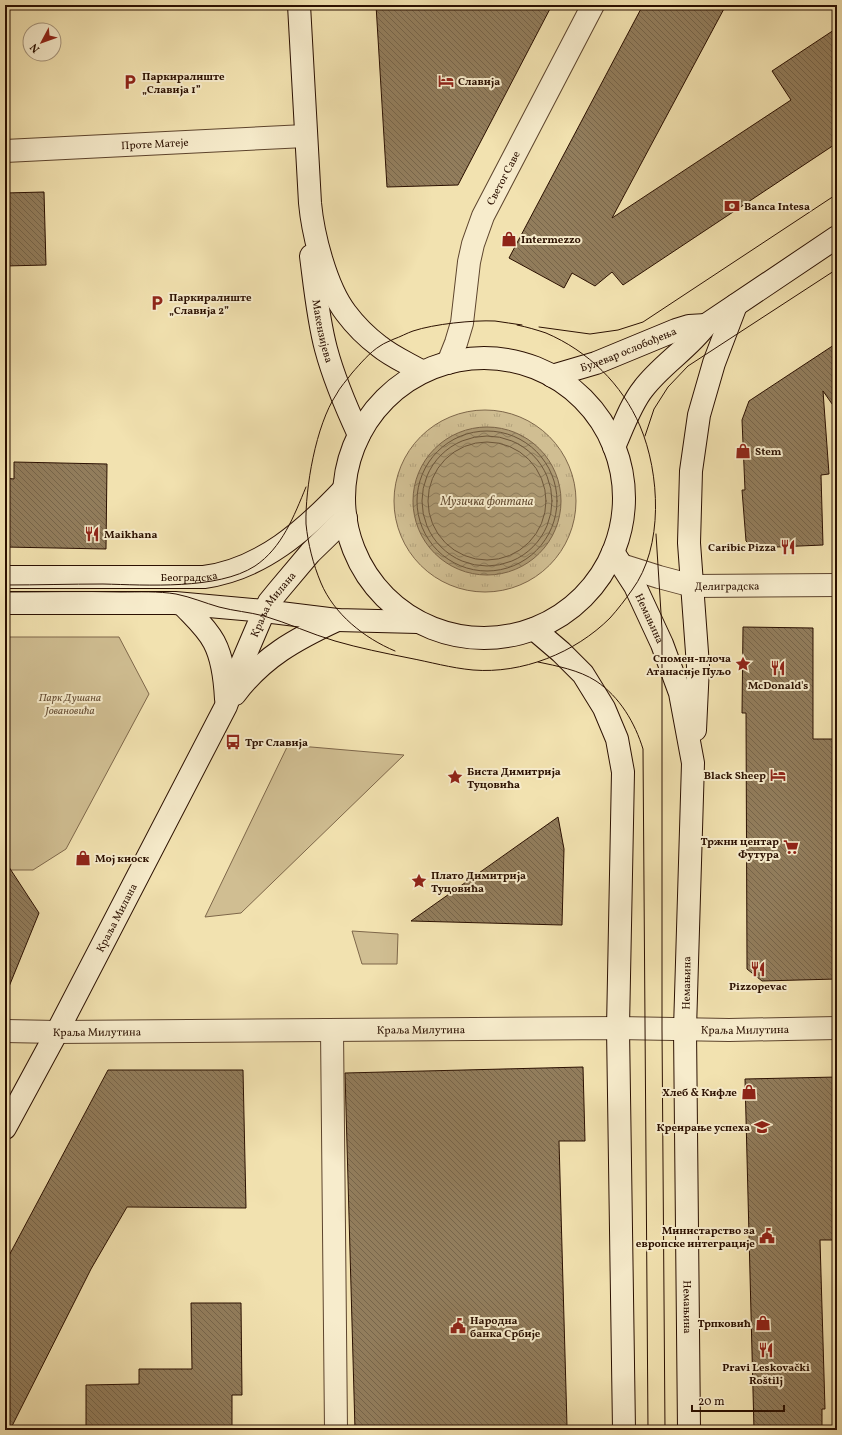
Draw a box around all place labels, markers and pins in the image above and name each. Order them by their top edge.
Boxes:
place label: Паркиралиште „Славија 1” [142,70,225,98]
hotel icon: Славија [437,72,455,90]
parking icon: Паркиралиште „Славија 1” [121,73,139,91]
place label: Славија [458,75,500,90]
bank icon: Banca Intesa [723,197,741,215]
place label: Banca Intesa [744,200,810,215]
shop icon: Intermezzo [500,230,518,248]
place label: Intermezzo [521,233,581,248]
place label: Паркиралиште „Славија 2” [169,291,252,319]
parking icon: Паркиралиште „Славија 2” [148,294,166,312]
shop icon: Stem [734,442,752,460]
place label: Stem [755,445,782,460]
restaurant icon: Maikhana [83,525,101,543]
place label: Maikhana [104,528,158,543]
restaurant icon: Caribic Pizza [779,538,797,556]
place label: Caribic Pizza [708,541,776,556]
place label: Спомен-плоча Атанасије Пуљо [646,652,731,680]
place icon: Спомен-плоча Атанасије Пуљо [734,655,752,673]
restaurant icon: McDonald's [769,659,787,677]
place label: McDonald's [748,679,808,694]
bus stop icon: Трг Славија [224,733,242,751]
place label: Трг Славија [245,736,308,751]
place label: Биста Димитрија Туцовића [467,765,561,793]
hotel icon: Black Sheep [769,766,787,784]
place icon: Биста Димитрија Туцовића [446,768,464,786]
place label: Black Sheep [704,769,766,784]
place label: Тржни центар Футура [701,835,779,863]
supermarket icon: Тржни центар Футура [782,838,800,856]
shop icon: Мој киоск [74,849,92,867]
place label: Мој киоск [95,852,149,867]
place label: Плато Димитрија Туцовића [431,869,526,897]
place icon: Плато Димитрија Туцовића [410,872,428,890]
restaurant icon: Pizzopevac [749,960,767,978]
place label: Pizzopevac [729,980,787,995]
shop icon: Хлеб & Кифле [740,1083,758,1101]
place label: Хлеб & Кифле [662,1086,737,1101]
school or university icon: Креирање успеха [753,1118,771,1136]
place label: Креирање успеха [656,1121,750,1136]
place label: Министарство за европске интеграције [636,1224,755,1252]
public building icon: Министарство за европске интеграције [758,1227,776,1245]
place label: Народна банка Србије [470,1314,541,1342]
shop icon: Трпковић [754,1314,772,1332]
public building icon: Народна банка Србије [449,1317,467,1335]
place label: Трпковић [697,1317,751,1332]
restaurant icon: Pravi Leskovački Roštilj [757,1341,775,1359]
place label: Pravi Leskovački Roštilj [722,1361,810,1389]

